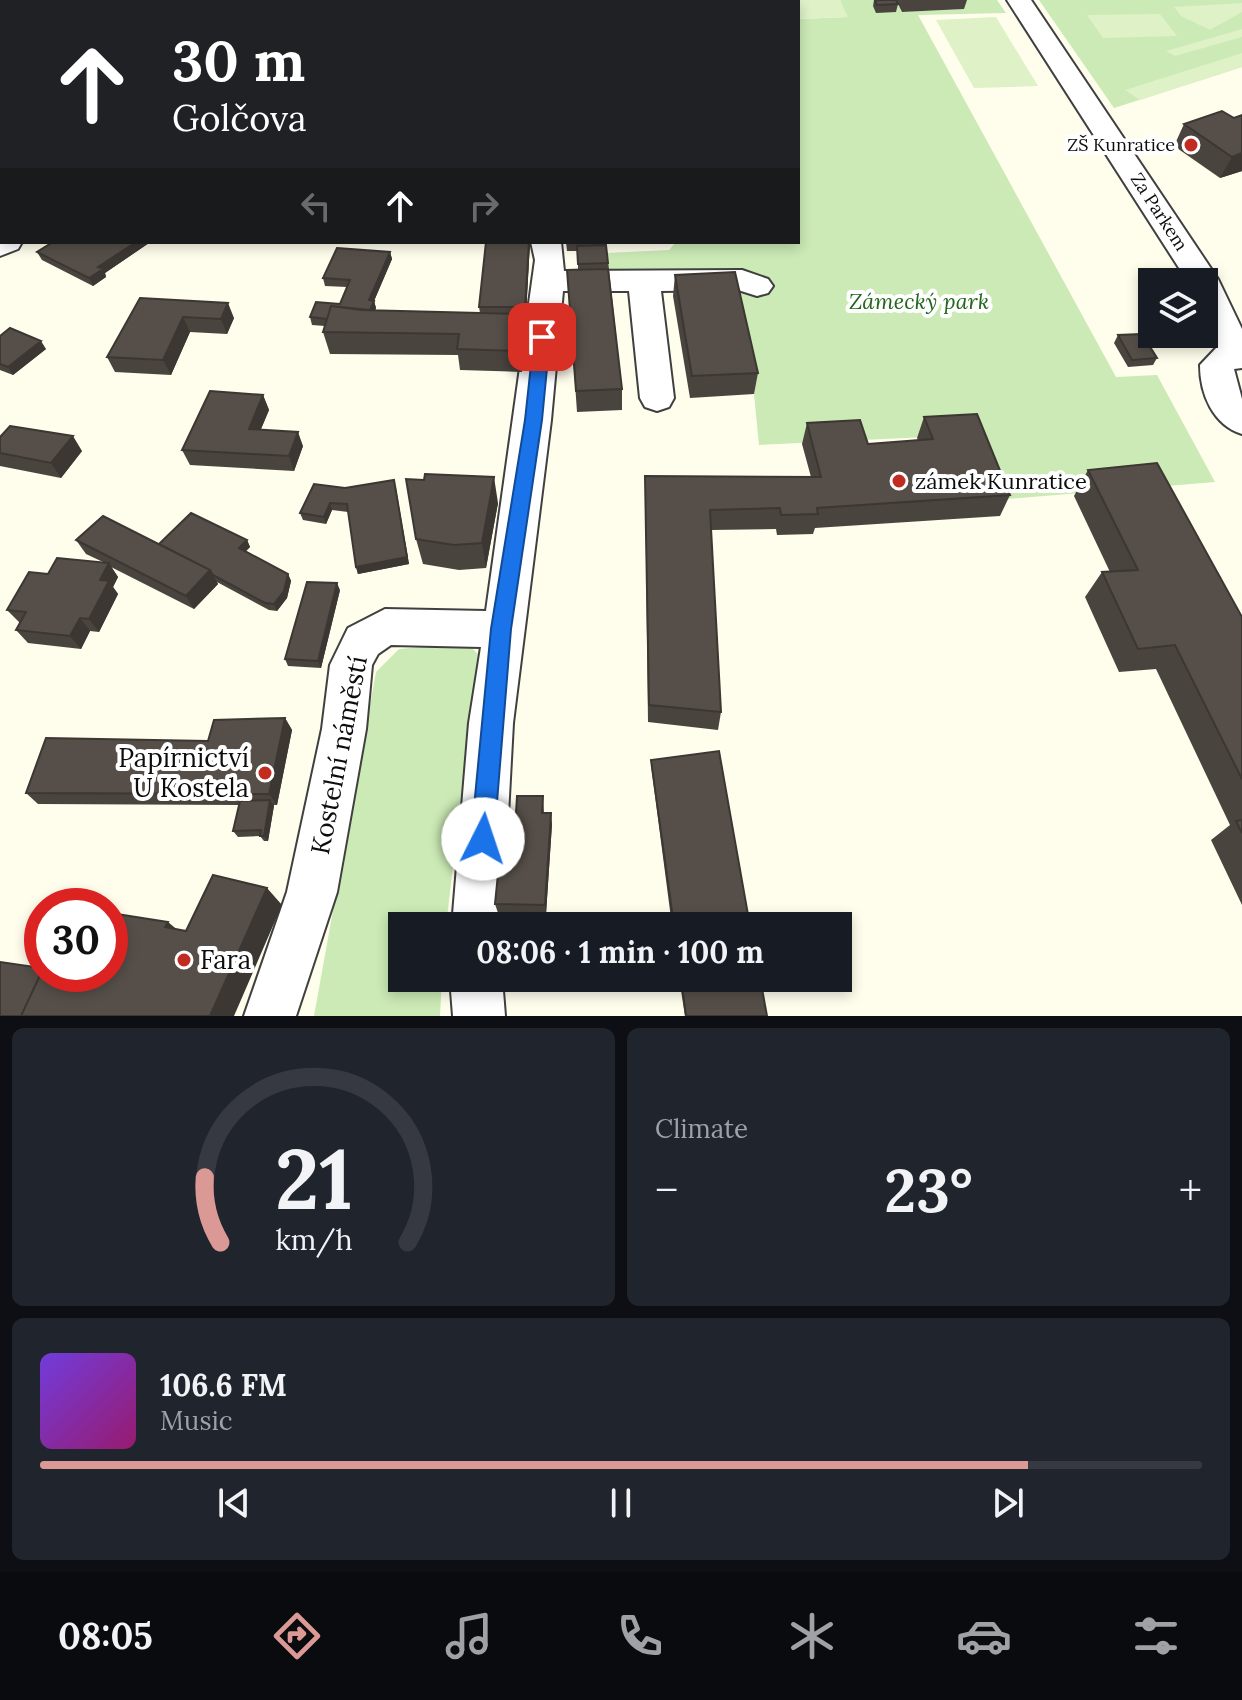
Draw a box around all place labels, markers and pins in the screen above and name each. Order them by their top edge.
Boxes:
place label: ZŠ Kunratice [1067,133,1175,156]
marker: ZŠ Kunratice [1182,136,1200,154]
pin [508,303,576,371]
place label: zámek Kunratice [915,467,1087,495]
marker: zámek Kunratice [890,472,908,490]
place label: Papírnictví U Kostela [118,741,249,804]
marker: Papírnictví U Kostela [256,764,274,782]
place label: Fara [200,943,251,976]
marker: Fara [175,951,193,969]

